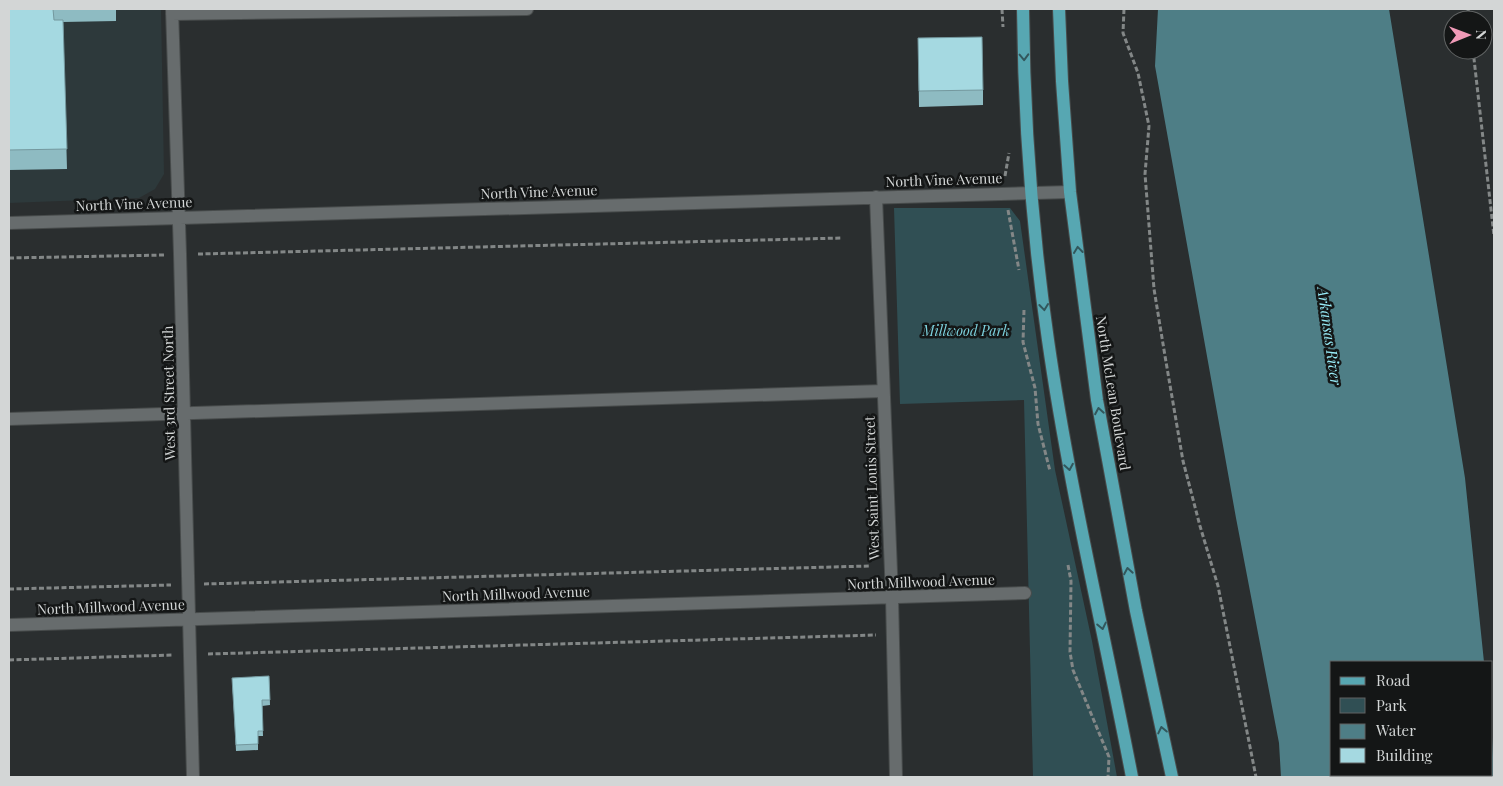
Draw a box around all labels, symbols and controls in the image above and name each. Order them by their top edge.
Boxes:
north arrow [1443,10,1493,60]
text: N [1472,30,1491,40]
one-way arrow [1018,54,1029,62]
street label: North Vine Avenue [885,168,1003,191]
street label: North Vine Avenue [480,180,598,203]
street label: North Vine Avenue [75,192,193,215]
one-way arrow [1073,245,1084,253]
water label: Arkansas River [1313,284,1347,387]
one-way arrow [1038,303,1049,311]
street label: North McLean Boulevard [1092,314,1135,472]
park label: Millwood Park [921,321,1010,340]
street label: West 3rd Street North [158,325,179,462]
one-way arrow [1094,406,1104,415]
street label: West Saint Louis Street [859,415,884,561]
one-way arrow [1064,463,1074,471]
one-way arrow [1124,566,1134,575]
street label: North Millwood Avenue [847,569,995,594]
street label: North Millwood Avenue [442,581,590,606]
street label: North Millwood Avenue [37,594,185,619]
one-way arrow [1096,622,1106,631]
legend [1330,661,1493,776]
text: Road [1376,670,1410,690]
text: Park [1376,695,1408,715]
text: Water [1375,720,1416,740]
one-way arrow [1157,725,1168,734]
text: Building [1376,745,1433,765]

